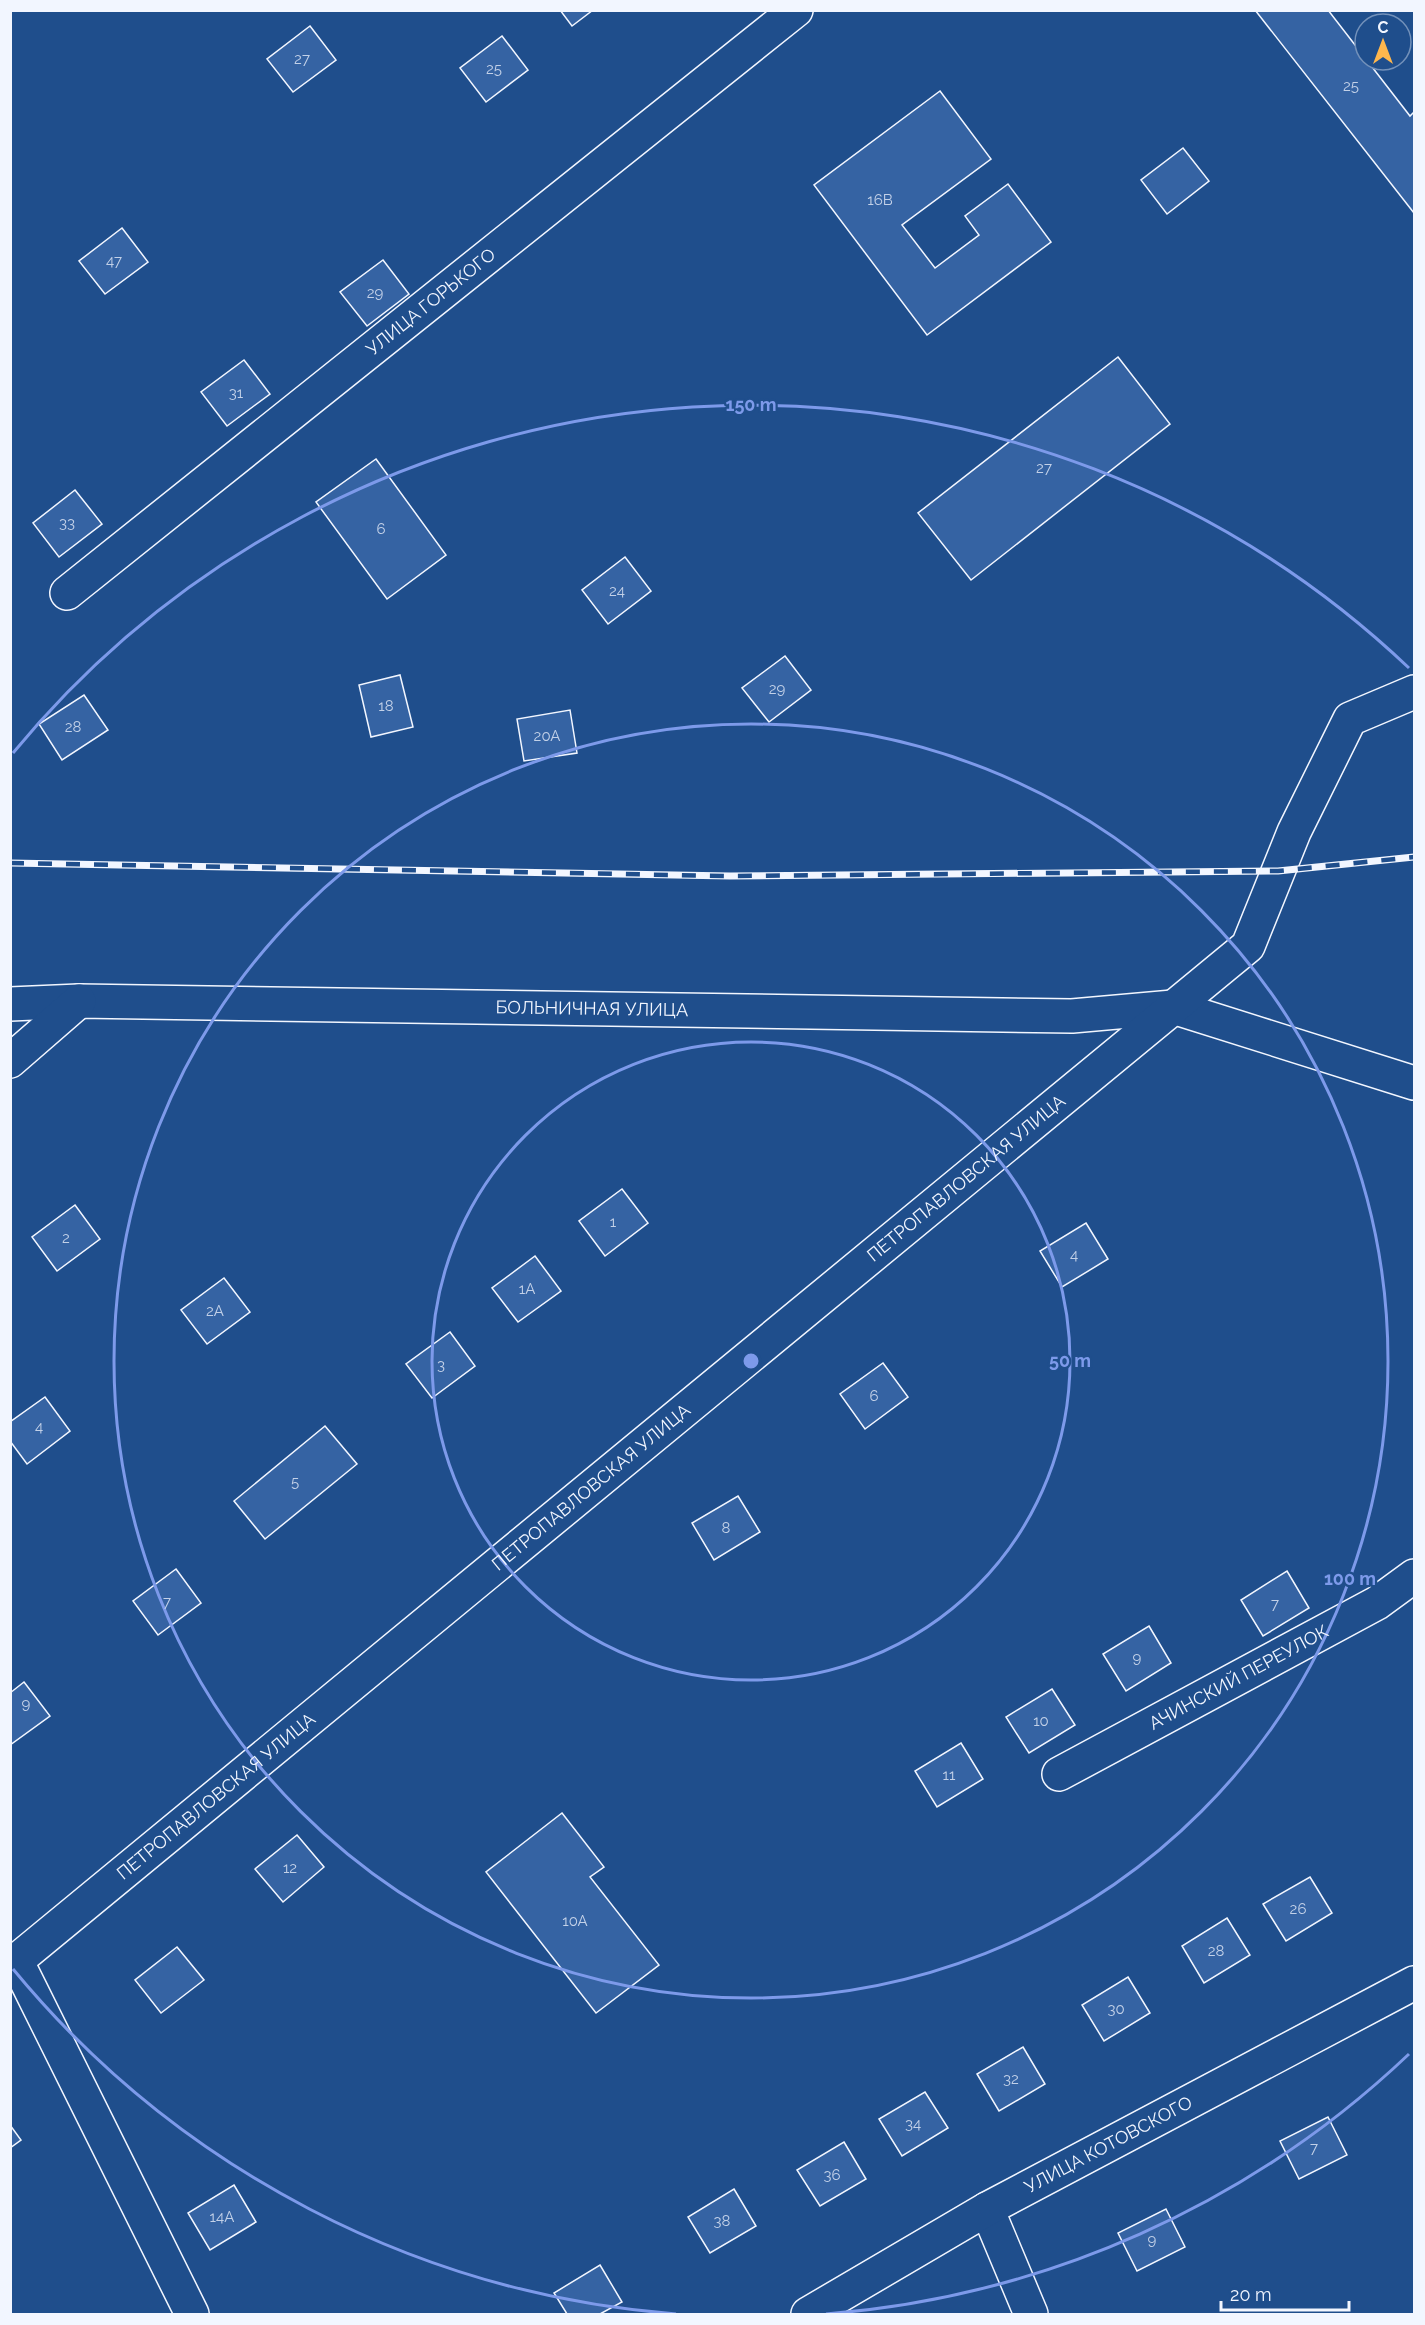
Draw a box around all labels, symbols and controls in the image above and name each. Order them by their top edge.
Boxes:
north arrow [1353,12,1413,72]
text: С [1378,18,1389,37]
house number: 27 [294,50,310,68]
house number: 25 [486,60,502,78]
house number: 25 [1343,77,1359,95]
house number: 16В [867,191,893,209]
street label: УЛИЦА ГОРЬКОГО [362,244,499,360]
house number: 47 [106,252,122,270]
house number: 29 [367,284,384,302]
house number: 31 [229,384,244,402]
text: 150 m [726,394,777,415]
house number: 27 [1036,459,1052,477]
house number: 33 [59,514,75,532]
house number: 6 [376,520,386,538]
house number: 24 [609,582,625,600]
house number: 29 [769,680,786,698]
house number: 18 [378,697,394,715]
house number: 28 [65,718,81,736]
house number: 20А [534,727,560,745]
street label: БОЛЬНИЧНАЯ УЛИЦА [495,996,688,1020]
street label: ПЕТРОПАВЛОВСКАЯ УЛИЦА [863,1090,1069,1265]
house number: 1 [610,1213,617,1231]
house number: 2 [62,1229,70,1247]
house number: 4 [1070,1246,1078,1264]
house number: 1А [519,1280,535,1298]
house number: 2А [206,1302,224,1320]
text: 50 m [1049,1350,1091,1371]
centre of rings [741,1351,761,1371]
house number: 3 [437,1356,445,1374]
house number: 6 [869,1387,879,1405]
street label: ПЕТРОПАВЛОВСКАЯ УЛИЦА [488,1399,694,1575]
house number: 4 [35,1418,43,1436]
house number: 5 [291,1473,299,1491]
house number: 8 [722,1519,731,1537]
text: 100 m [1324,1568,1376,1589]
house number: 7 [163,1593,171,1611]
house number: 7 [1271,1595,1279,1613]
street label: АЧИНСКИЙ ПЕРЕУЛОК [1145,1620,1332,1734]
house number: 9 [1133,1649,1142,1667]
house number: 9 [22,1695,31,1713]
street label: ПЕТРОПАВЛОВСКАЯ УЛИЦА [112,1708,319,1884]
house number: 10 [1033,1712,1049,1730]
house number: 11 [943,1766,956,1784]
house number: 12 [283,1859,297,1877]
house number: 26 [1290,1900,1306,1918]
house number: 10А [562,1912,588,1930]
house number: 28 [1208,1942,1224,1960]
house number: 30 [1107,2000,1125,2018]
house number: 32 [1003,2070,1019,2088]
street label: УЛИЦА КОТОВСКОГО [1021,2091,1196,2197]
house number: 34 [905,2115,921,2133]
house number: 7 [1310,2139,1318,2157]
house number: 36 [823,2166,841,2184]
house number: 14А [210,2208,234,2226]
house number: 38 [714,2212,731,2230]
house number: 9 [1148,2231,1157,2249]
scale bar [1221,2274,1348,2312]
text: 20 m [1230,2284,1272,2305]

